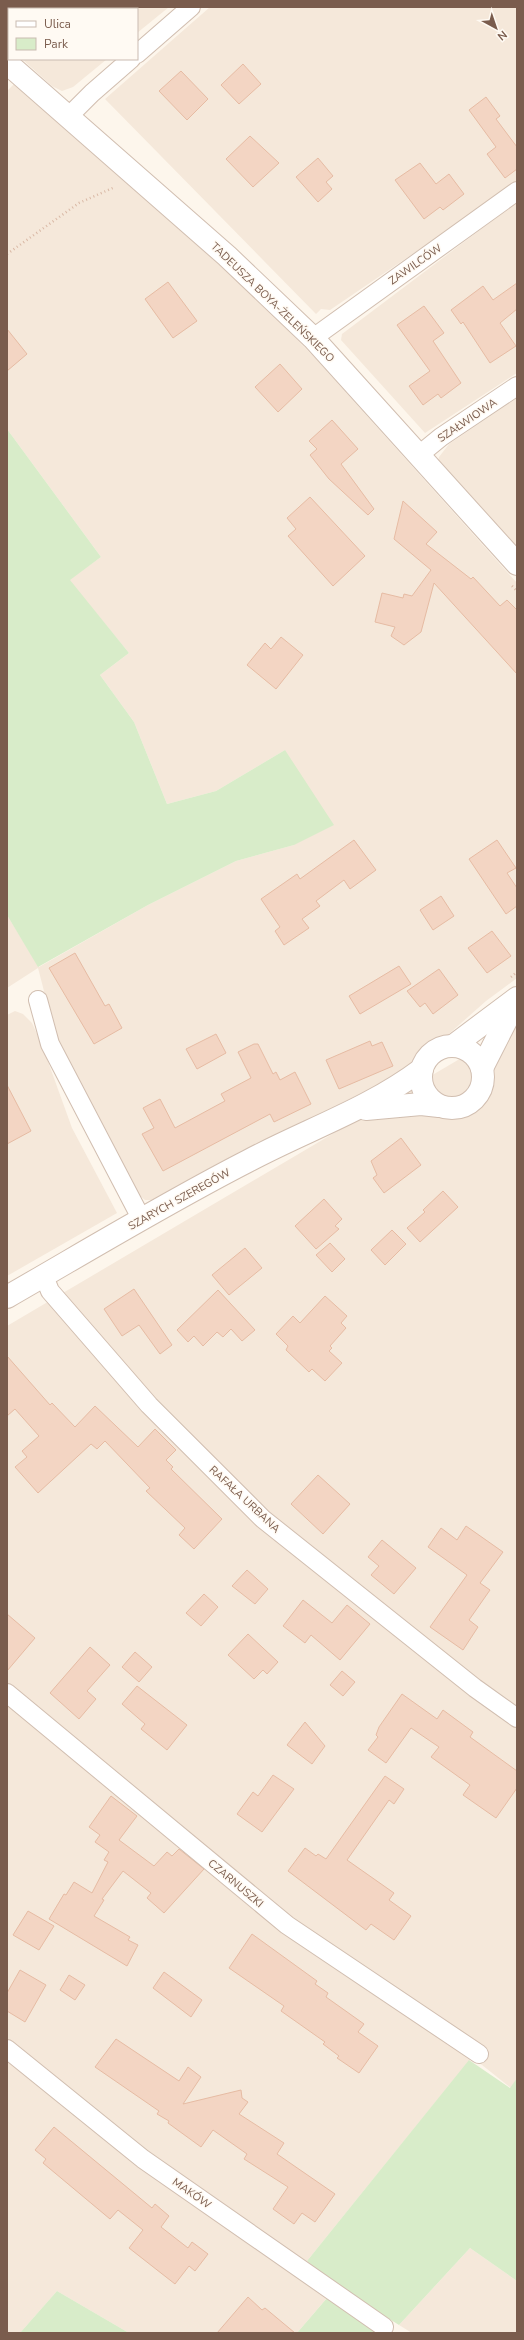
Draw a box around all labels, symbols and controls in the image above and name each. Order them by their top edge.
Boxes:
legend [8,8,138,60]
north arrow [476,8,516,48]
text: Ulica [44,16,71,32]
text: N [494,27,510,44]
text: Park [44,36,69,52]
street label: TADEUSZA BOYA-ŻELEŃSKIEGO [207,238,339,366]
street label: ZAWILCÓW [385,240,445,288]
street label: SZAŁWIOWA [435,395,500,446]
street label: SZARYCH SZEREGÓW [125,1164,233,1234]
street label: RAFAŁA URBANA [206,1462,283,1536]
street label: CZARNUSZKI [205,1856,267,1911]
street label: MAKÓW [169,2174,215,2212]

